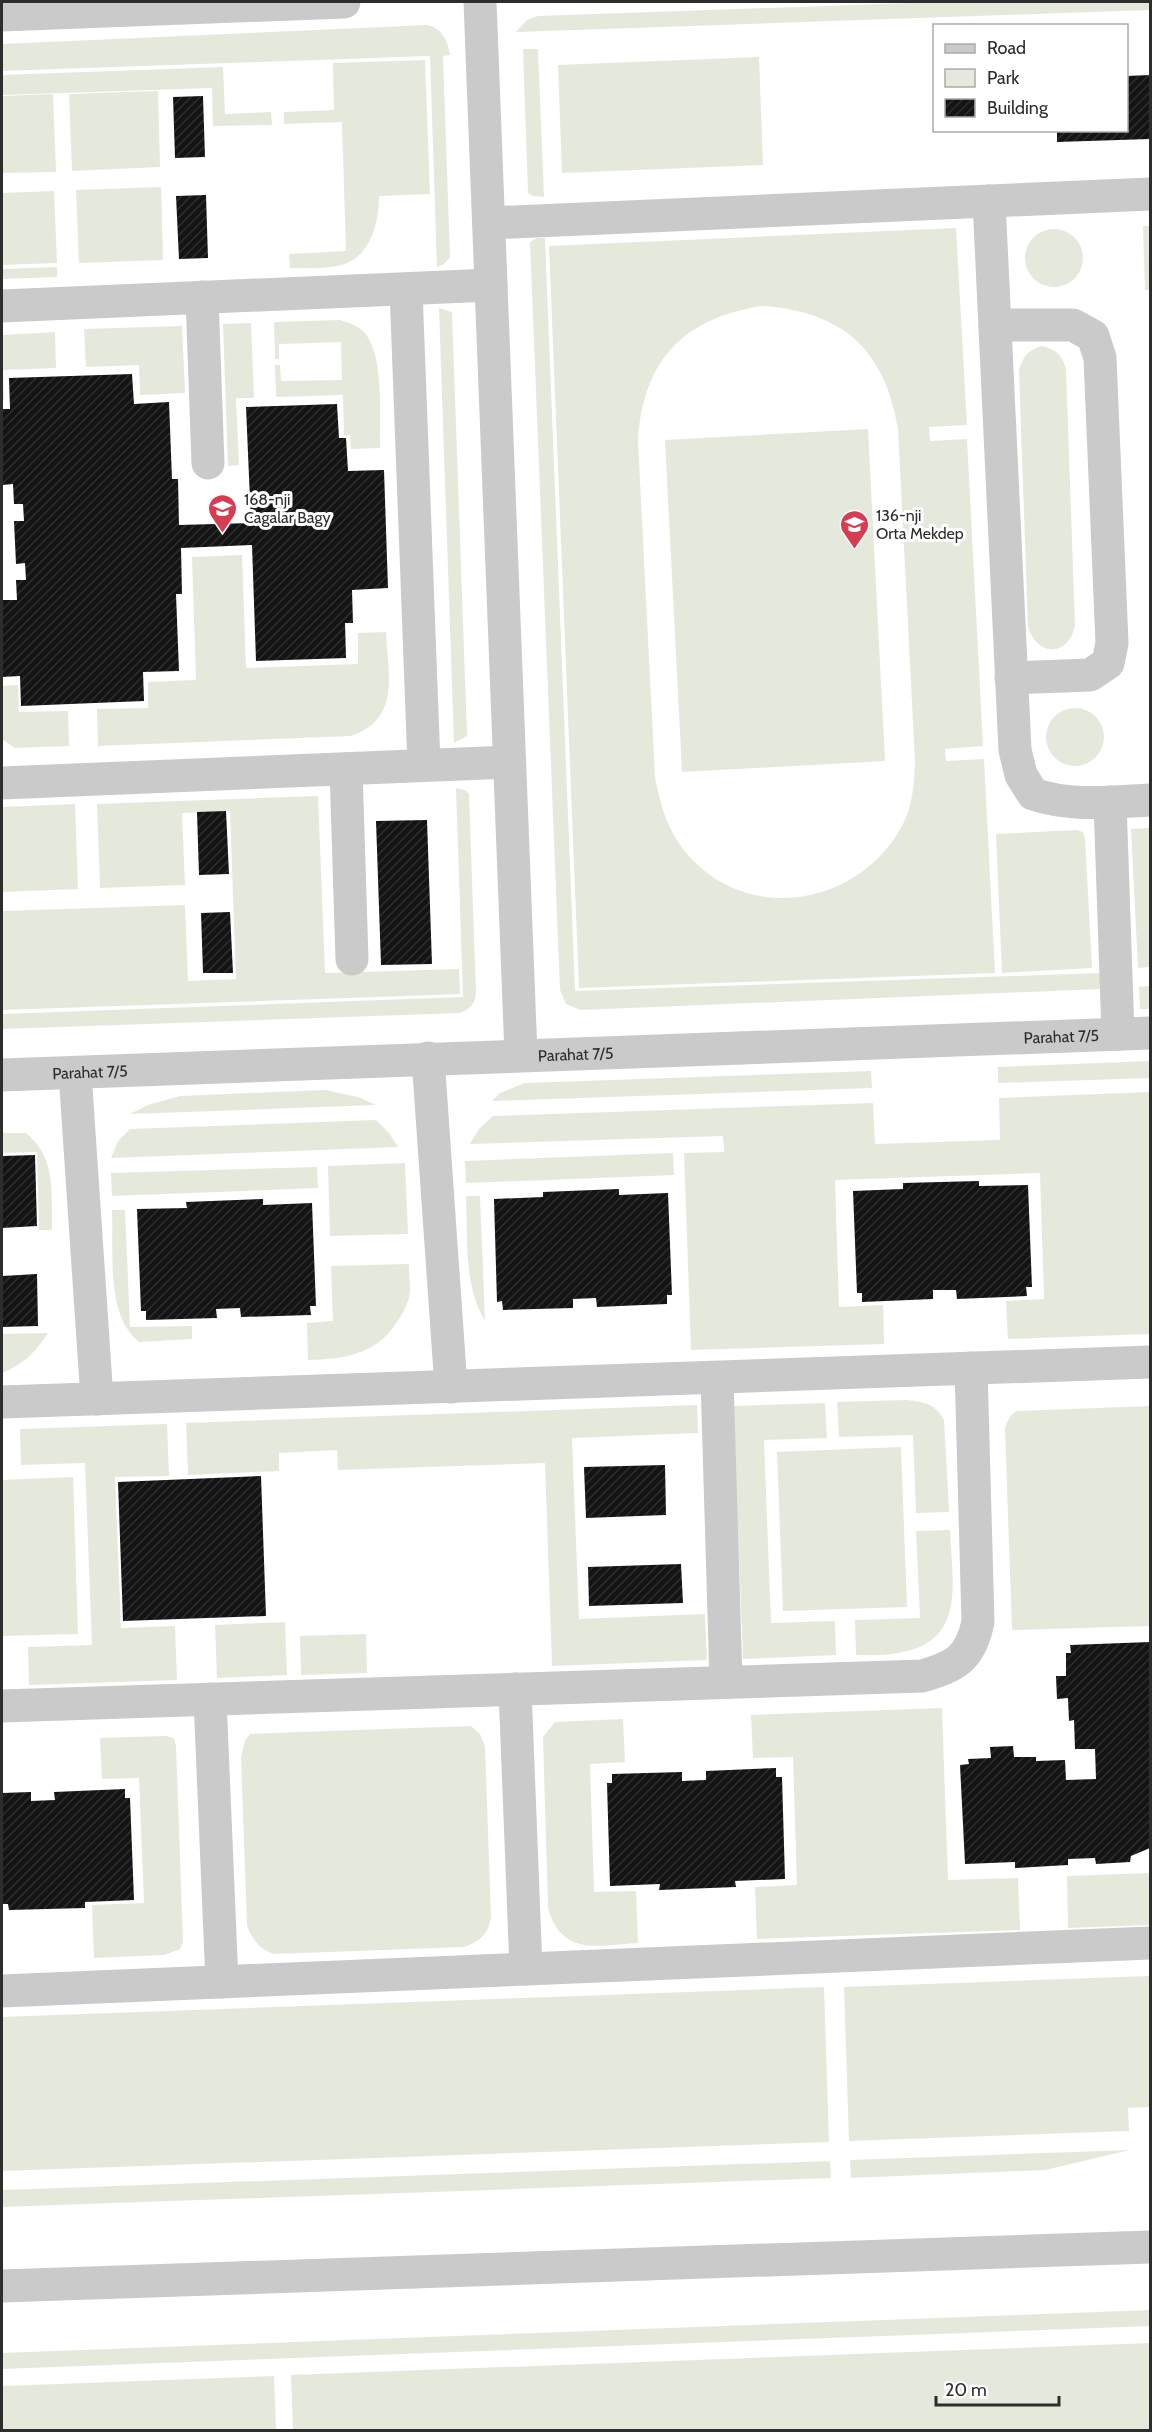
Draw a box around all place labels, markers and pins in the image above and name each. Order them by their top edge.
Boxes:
place label: 168-nji Cagalar Bagy [244,490,331,527]
school or university icon: 168-nji Cagalar Bagy [207,492,239,534]
place label: 136-nji Orta Mekdep [876,506,964,543]
school or university icon: 136-nji Orta Mekdep [839,508,871,550]

